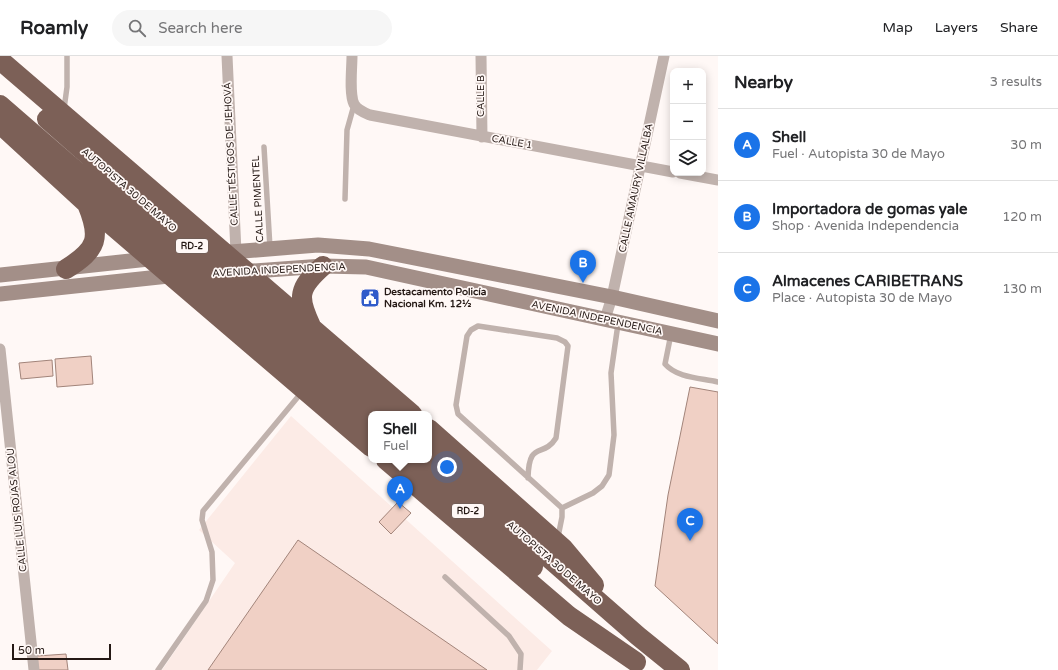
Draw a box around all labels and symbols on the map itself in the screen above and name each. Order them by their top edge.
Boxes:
street label: CALLE B [475,75,487,117]
street label: CALLE TÉSTIGOS DE JEHOVÁ [221,82,241,226]
street label: CALLE AMAURY VILLALBA [616,122,656,254]
street label: CALLE 1 [491,133,533,151]
street label: AUTOPISTA 30 DE MAYO [79,145,179,235]
street label: CALLE PIMENTEL [250,155,266,243]
road number: RD-2 [176,239,208,253]
pin: B [570,250,596,283]
street label: AVENIDA INDEPENDENCIA [212,261,346,279]
place label: Destacamento Policía Nacional Km. 12½ [384,286,487,310]
public building icon: Destacamento Policía Nacional Km. 12½ [359,287,381,309]
street label: AVENIDA INDEPENDENCIA [530,298,664,338]
street label: CALLE LUIS ROJAS ALOU [5,447,29,573]
your location [437,457,457,477]
pin: A [387,476,413,509]
road number: RD-2 [452,504,484,518]
pin: C [677,508,703,541]
street label: AUTOPISTA 30 DE MAYO [504,518,604,608]
scale bar [12,642,111,661]

